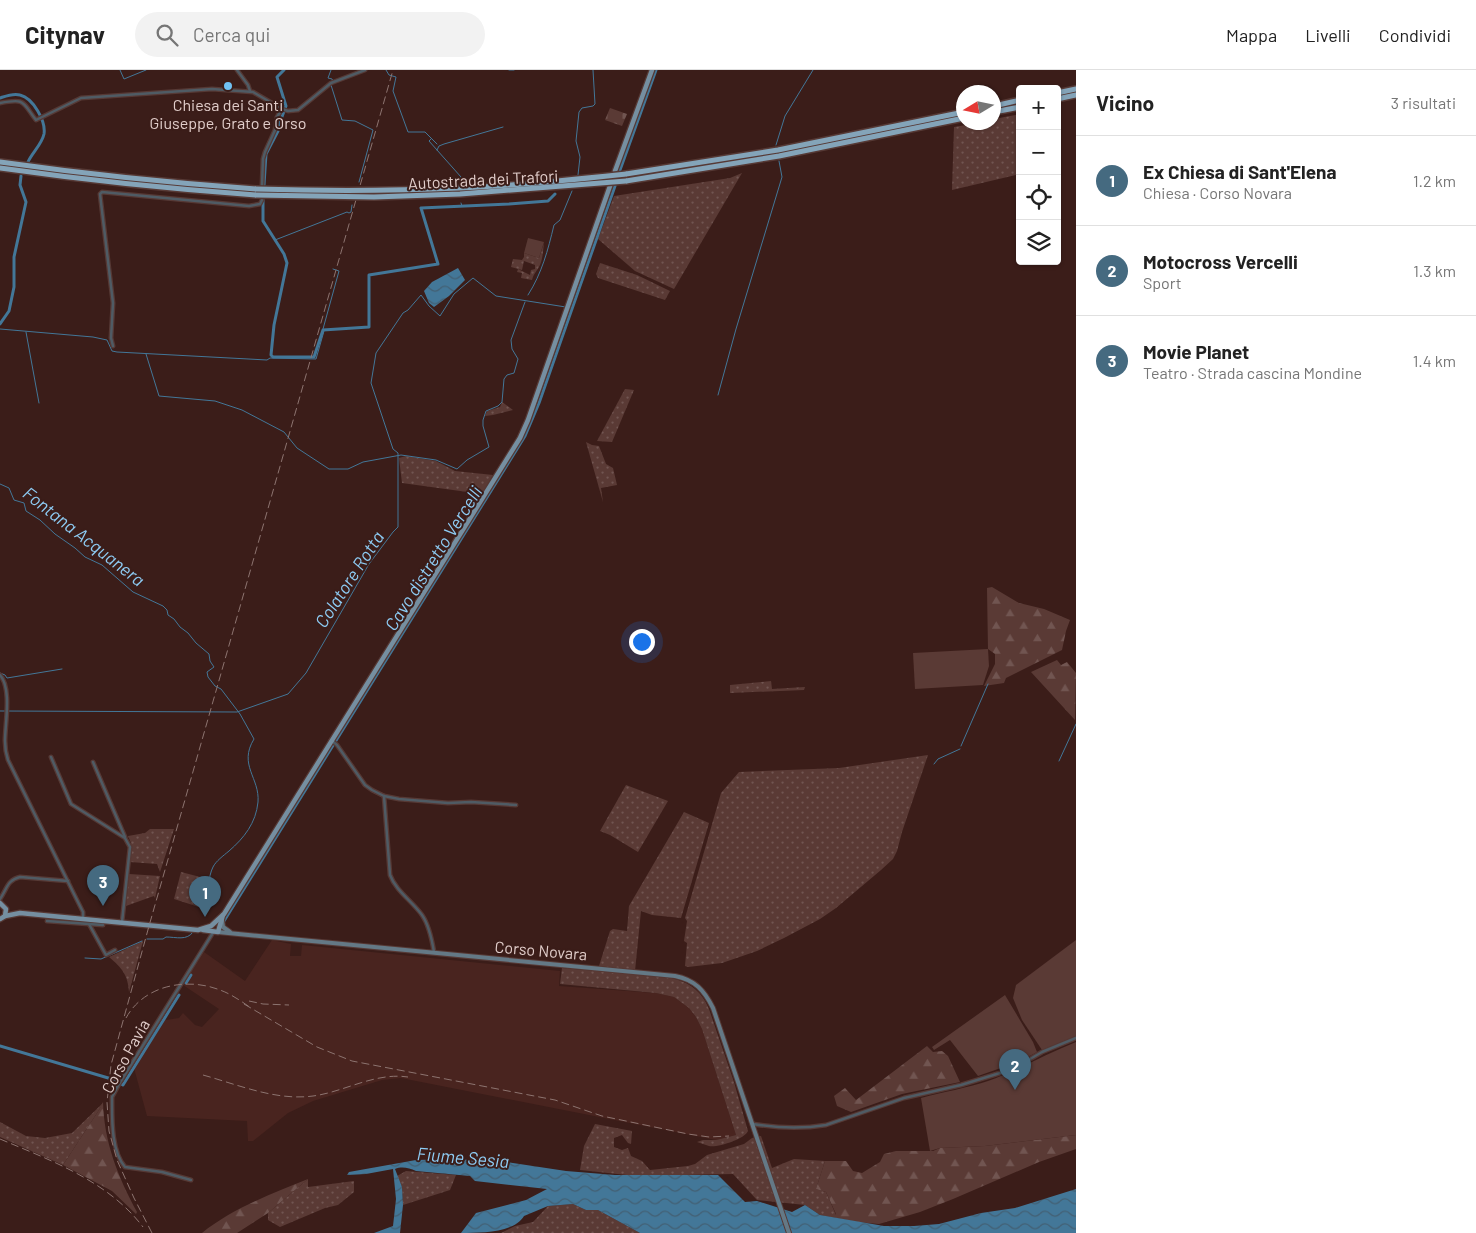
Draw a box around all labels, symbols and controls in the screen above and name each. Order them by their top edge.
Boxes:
search box [135,12,485,57]
text: Citynav [25,20,105,49]
icon: search [153,21,181,49]
text: Cerca qui [193,23,270,46]
text: Mappa [1226,24,1277,46]
text: Livelli [1305,24,1351,46]
text: Condividi [1379,24,1451,46]
marker: Chiesa dei Santi Giuseppe, Grato e Orso [222,80,234,92]
north arrow [956,85,1001,130]
map controls [1016,85,1061,265]
button: + [1016,85,1061,130]
text: Vicino [1096,90,1154,115]
text: 3 risultati [1391,93,1456,112]
place label: Chiesa dei Santi Giuseppe, Grato e Orso [150,95,306,132]
button: − [1016,130,1061,175]
text: Ex Chiesa di Sant'Elena [1143,160,1336,183]
street label: Autostrada dei Trafori [407,166,559,192]
text: 1 [1109,171,1115,190]
text: 1.2 km [1413,171,1456,190]
button: locate [1016,175,1061,220]
text: Chiesa · Corso Novara [1143,183,1292,202]
button: layers [1016,220,1061,265]
text: Motocross Vercelli [1143,250,1298,273]
text: 2 [1108,261,1116,280]
text: 1.3 km [1413,261,1456,280]
text: Sport [1143,273,1182,292]
text: Movie Planet [1143,340,1249,363]
text: 3 [1108,351,1116,370]
text: 1.4 km [1413,351,1456,370]
text: Teatro · Strada cascina Mondine [1143,363,1362,382]
water label: Cavo distretto Vercelli [380,481,487,634]
water label: Fontana Acquanera [19,482,149,590]
water label: Colatore Rotta [310,527,388,631]
your location [629,629,655,655]
pin: 3 [87,865,119,906]
pin: 1 [189,876,221,917]
street label: Corso Novara [494,937,588,963]
street label: Corso Pavia [97,1016,153,1096]
pin: 2 [999,1049,1031,1090]
water label: Fiume Sesia [416,1142,510,1172]

